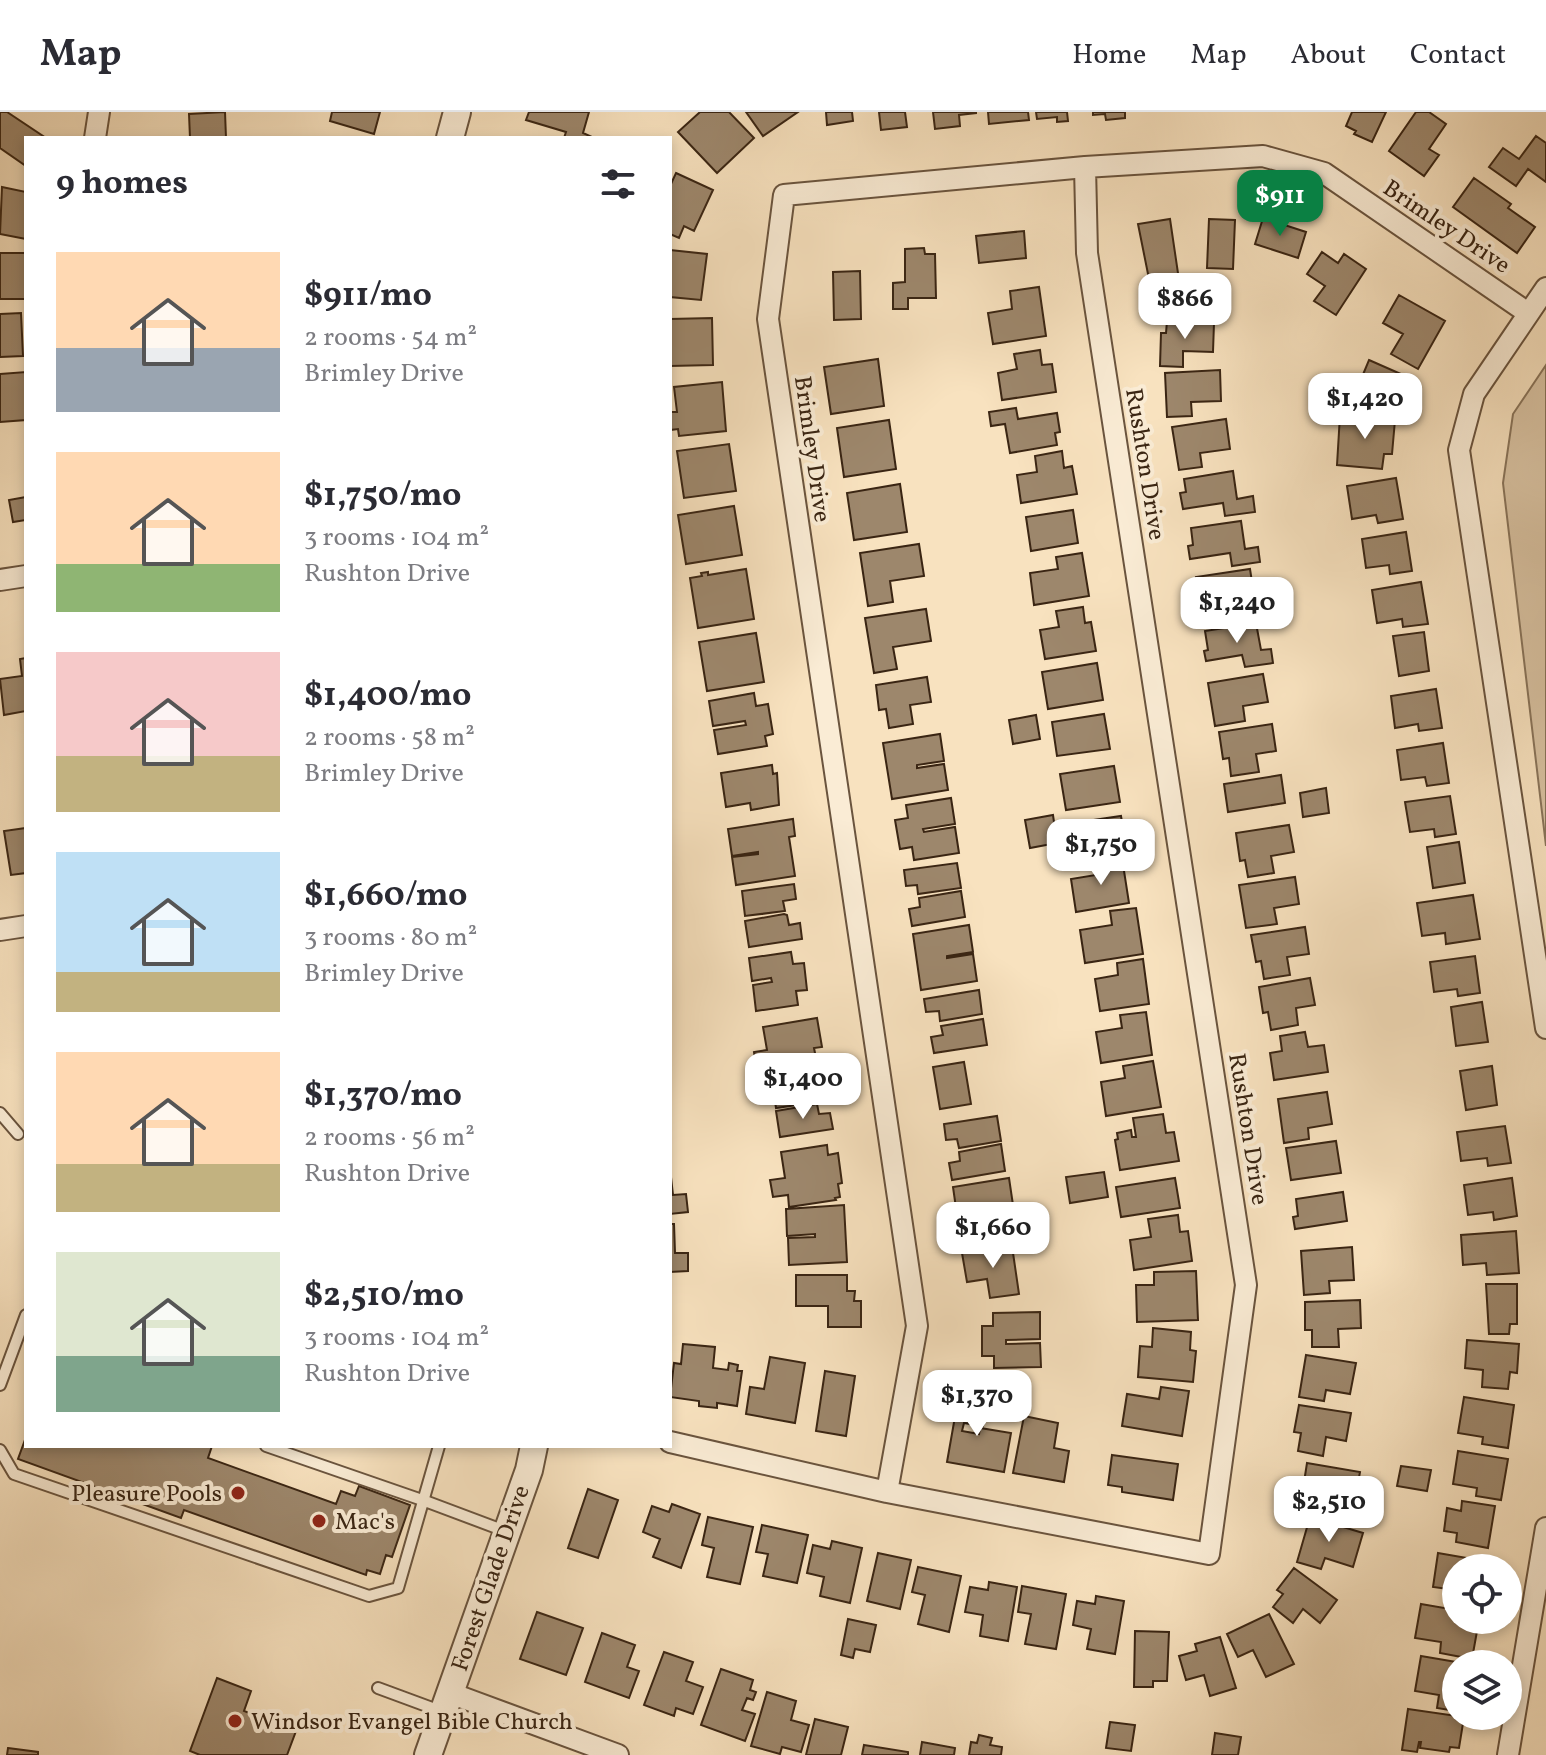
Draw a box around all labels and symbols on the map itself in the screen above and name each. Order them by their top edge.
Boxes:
pin: $911 [1233,170,1327,238]
street label: Brimley Drive [1375,172,1517,283]
pin: $866 [1138,273,1232,341]
pin: $1,420 [1300,373,1430,441]
street label: Brimley Drive [784,374,838,525]
street label: Rushton Drive [1115,386,1173,543]
pin: $1,240 [1172,577,1302,645]
pin: $1,750 [1036,819,1166,887]
street label: Rushton Drive [1218,1051,1276,1208]
pin: $1,400 [738,1053,868,1121]
pin: $1,660 [928,1202,1058,1270]
pin: $1,370 [912,1370,1042,1438]
pin: $2,510 [1264,1476,1394,1544]
place label: Pleasure Pools [71,1478,222,1512]
street label: Forest Glade Drive [444,1481,540,1676]
marker: Pleasure Pools [229,1484,247,1502]
place label: Mac's [335,1506,395,1540]
marker: Mac's [310,1512,328,1530]
place label: Windsor Evangel Bible Church [251,1706,573,1740]
marker: Windsor Evangel Bible Church [226,1712,244,1730]

